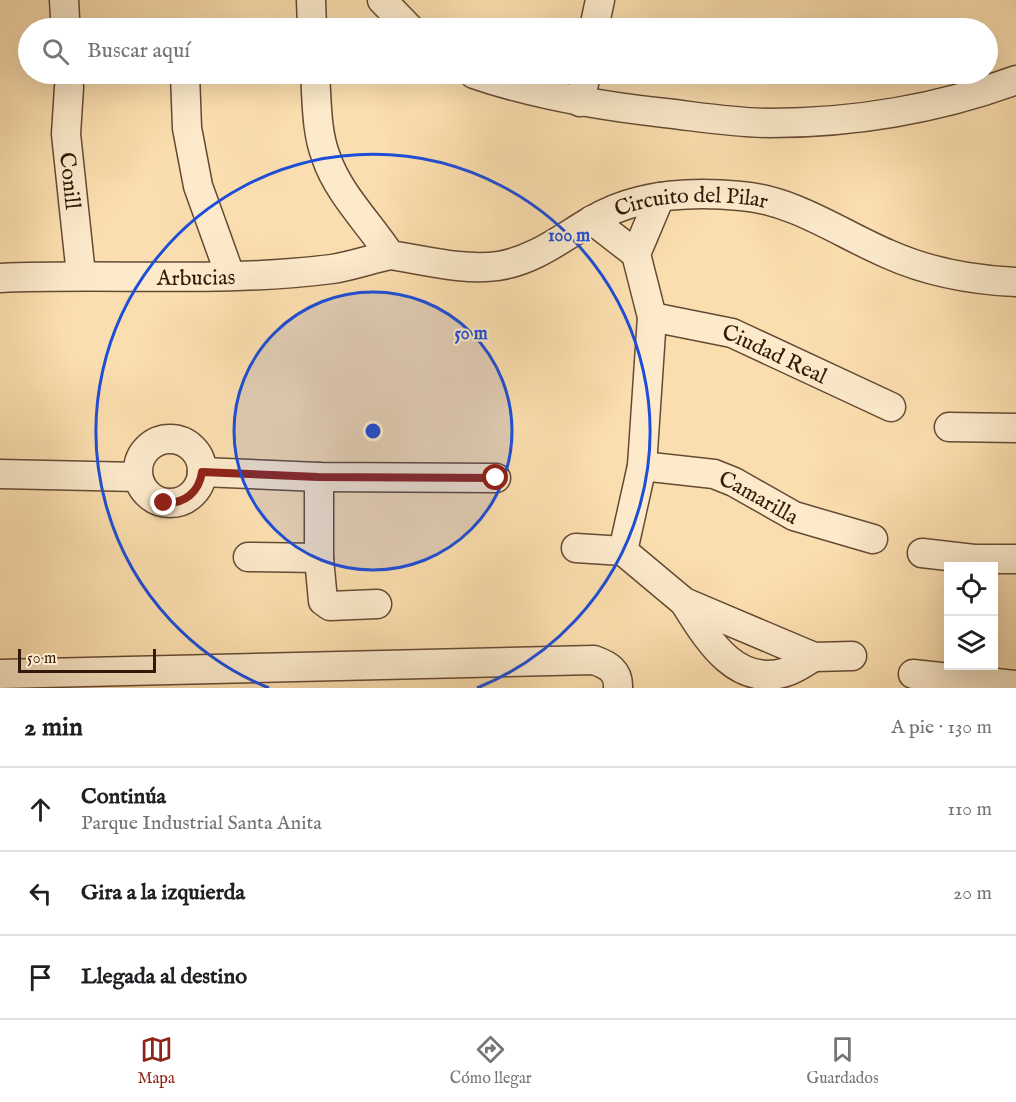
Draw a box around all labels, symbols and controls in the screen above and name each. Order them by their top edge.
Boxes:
search box [18,18,998,84]
icon: search [39,35,72,68]
text: Buscar aquí [87,37,190,65]
street label: Conill [52,151,86,211]
street label: Circuito del Pilar [611,182,771,224]
text: 100 m [548,225,590,248]
street label: Arbucias [156,264,236,293]
street label: Ciudad Real [720,319,831,391]
text: 50 m [454,323,488,346]
centre of rings [363,421,383,441]
route start [482,464,508,490]
street label: Camarilla [714,465,804,532]
route end [150,489,176,515]
map controls [944,562,998,670]
button: locate [944,562,998,616]
button: layers [944,616,998,670]
scale bar [18,646,156,674]
text: 50 m [27,649,56,669]
text: 2 min [24,711,83,744]
text: A pie · 130 m [891,715,992,740]
text: Continúa [81,783,166,811]
icon: ahead [24,793,57,826]
text: 110 m [948,797,992,822]
text: Parque Industrial Santa Anita [81,811,322,836]
icon: left [24,877,57,910]
text: Gira a la izquierda [81,879,245,907]
text: 20 m [953,881,992,906]
icon: arrive [24,961,57,994]
text: Llegada al destino [81,963,247,991]
tab: Mapa [137,1033,175,1089]
tab: Cómo llegar [450,1033,532,1089]
tab: Guardados [807,1033,879,1089]

